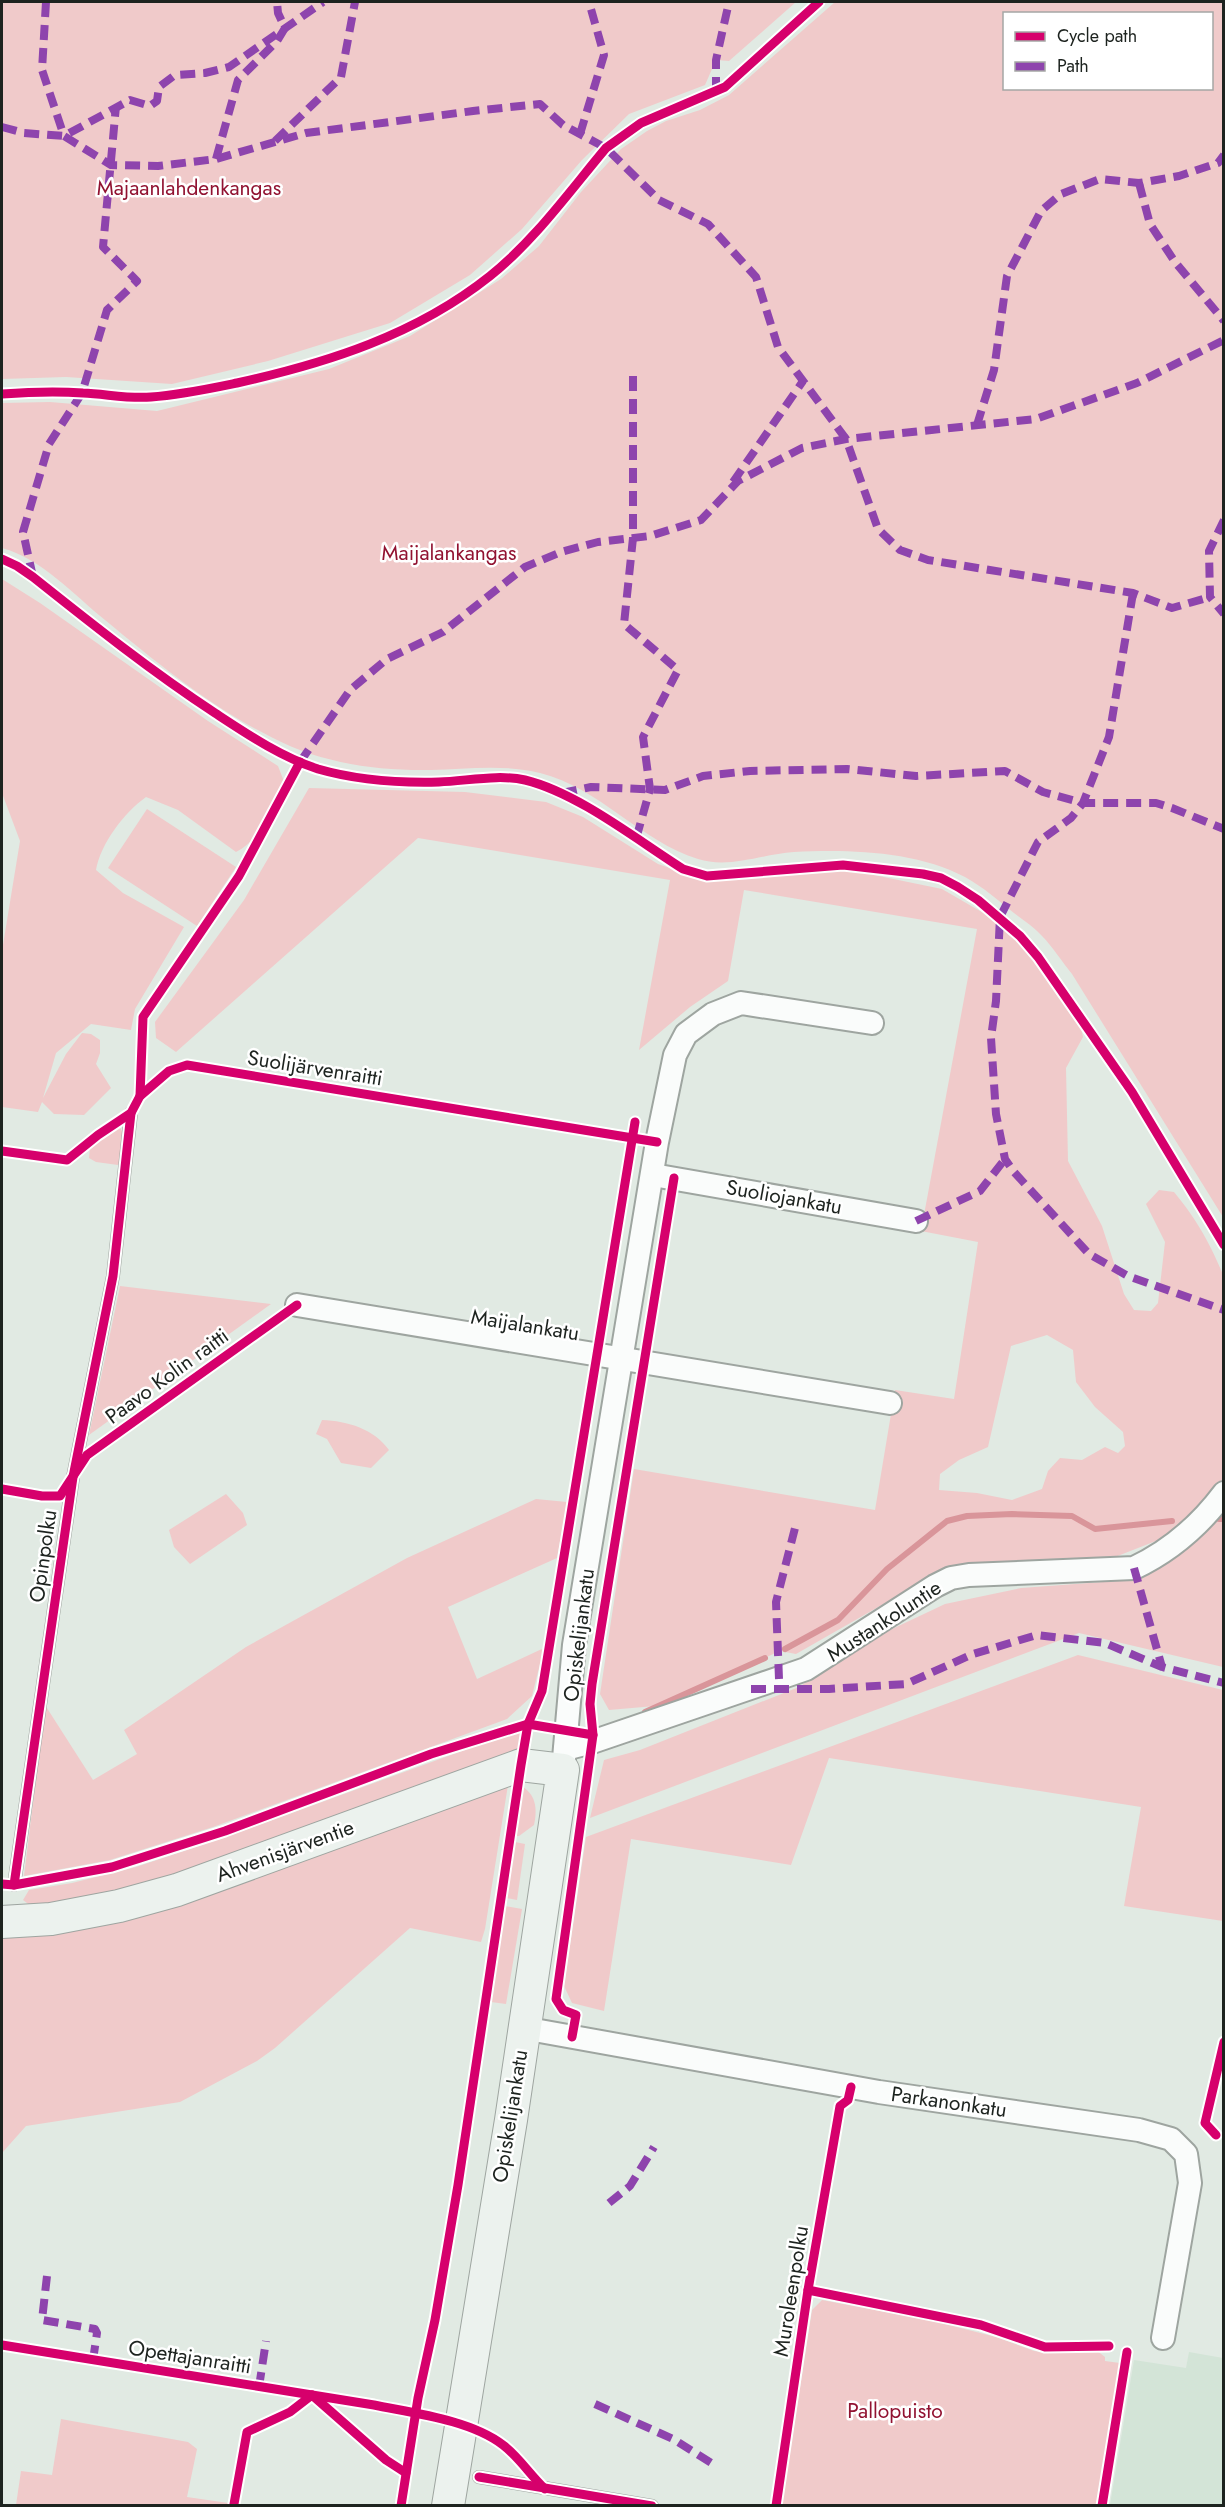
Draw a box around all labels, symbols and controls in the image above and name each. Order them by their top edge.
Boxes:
legend [1003,12,1213,90]
text: Cycle path [1057,23,1137,49]
text: Path [1057,53,1089,79]
park label: Majaanlahdenkangas [97,173,281,203]
park label: Maijalankangas [382,538,516,568]
street label: Suolijärvenraitti [245,1042,385,1094]
street label: Suoliojankatu [724,1172,844,1222]
street label: Maijalankatu [469,1302,581,1348]
street label: Paavo Kolin raitti [99,1321,235,1431]
street label: Opinpolku [22,1508,64,1604]
street label: Opiskelijankatu [556,1567,602,1703]
street label: Mustankoluntie [821,1573,947,1669]
street label: Ahvenisjärventie [212,1812,358,1890]
street label: Opiskelijankatu [485,2047,535,2185]
street label: Parkanonkatu [889,2079,1009,2125]
street label: Muroleenpolku [766,2223,816,2359]
street label: Opettajanraitti [126,2332,254,2382]
park label: Pallopuisto [847,2396,943,2426]

